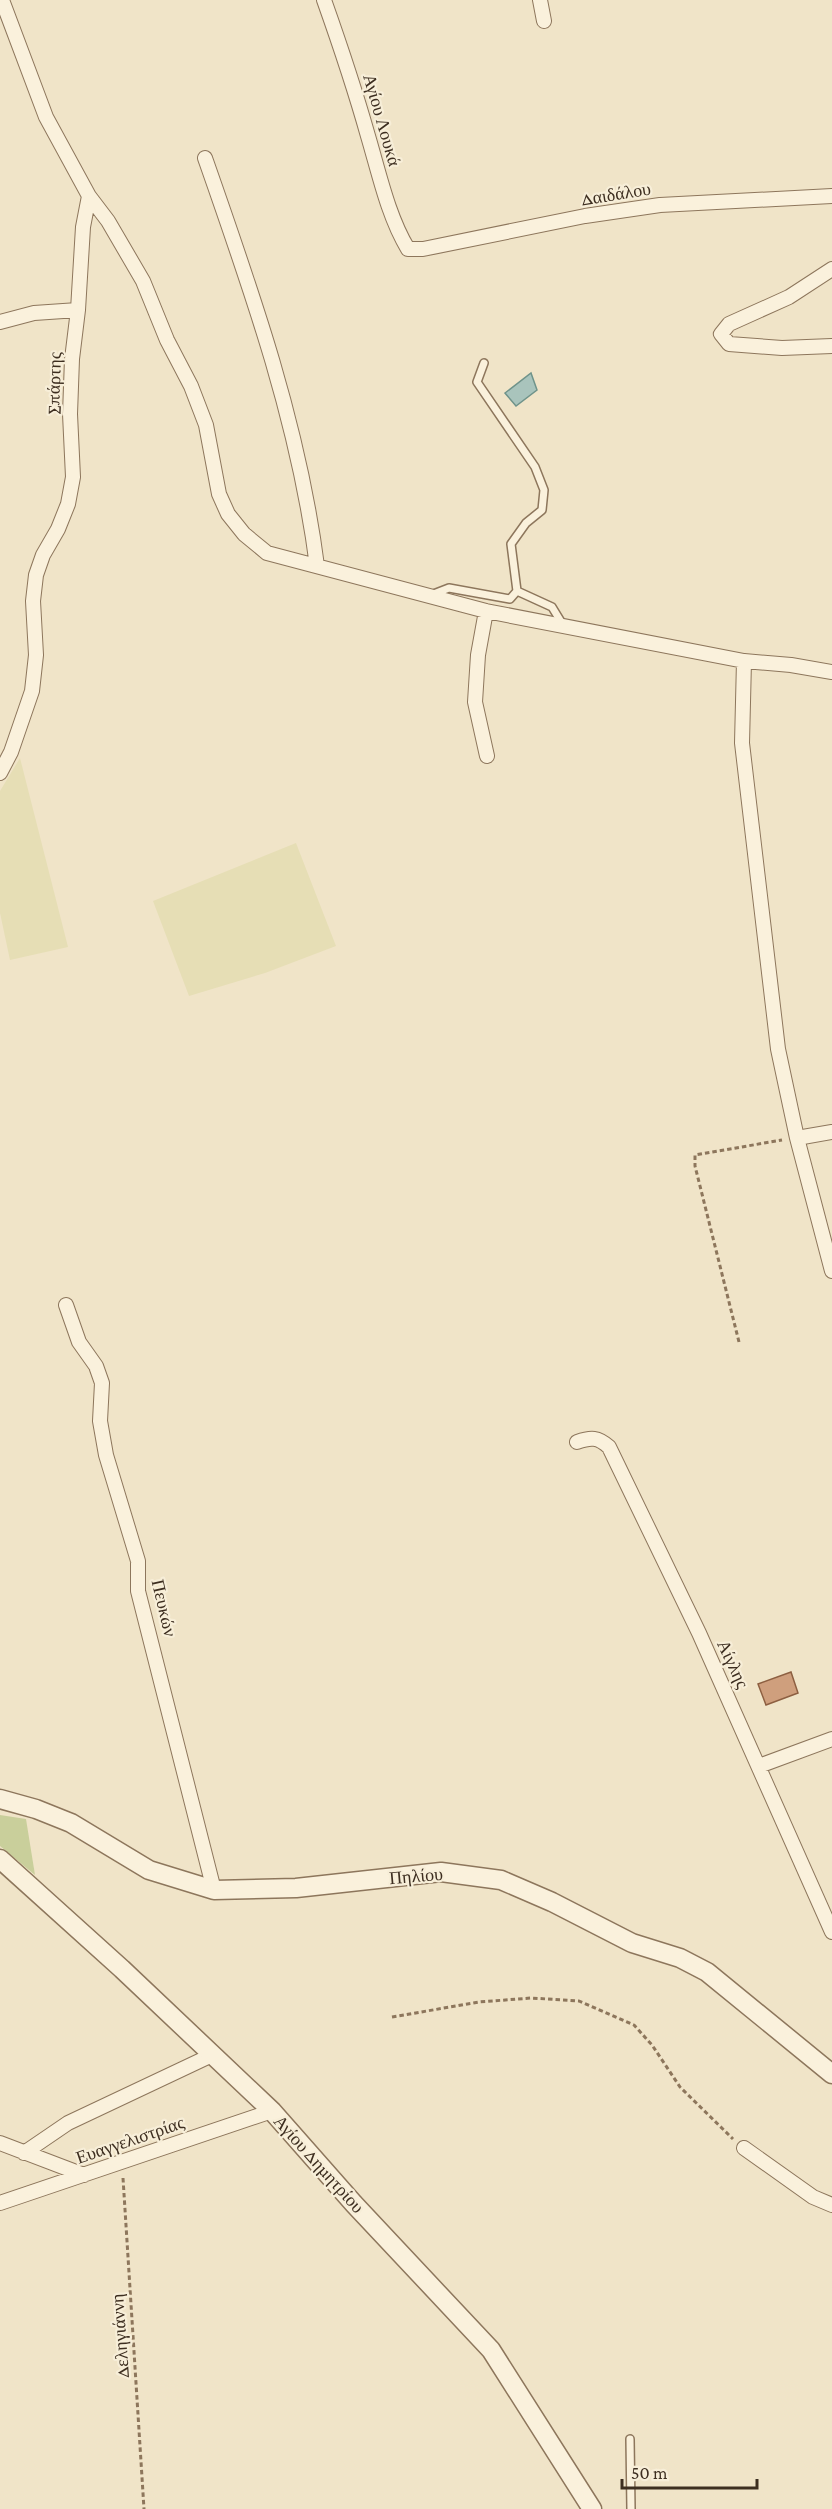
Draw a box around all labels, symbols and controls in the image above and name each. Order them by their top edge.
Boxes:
street label: Αγίου Λουκά [359,72,405,169]
street label: Δαιδάλου [580,179,652,209]
street label: Σπάρτης [43,352,65,414]
street label: Πευκών [148,1577,180,1639]
street label: Αίγλης [713,1637,753,1691]
street label: Πηλίου [388,1864,444,1888]
street label: Αγίου Δημητρίου [270,2111,368,2217]
street label: Ευαγγελιστρίας [73,2112,187,2168]
street label: Δεληγιάννη [107,2293,133,2379]
scale bar [622,2452,757,2490]
text: 50 m [631,2463,668,2483]

